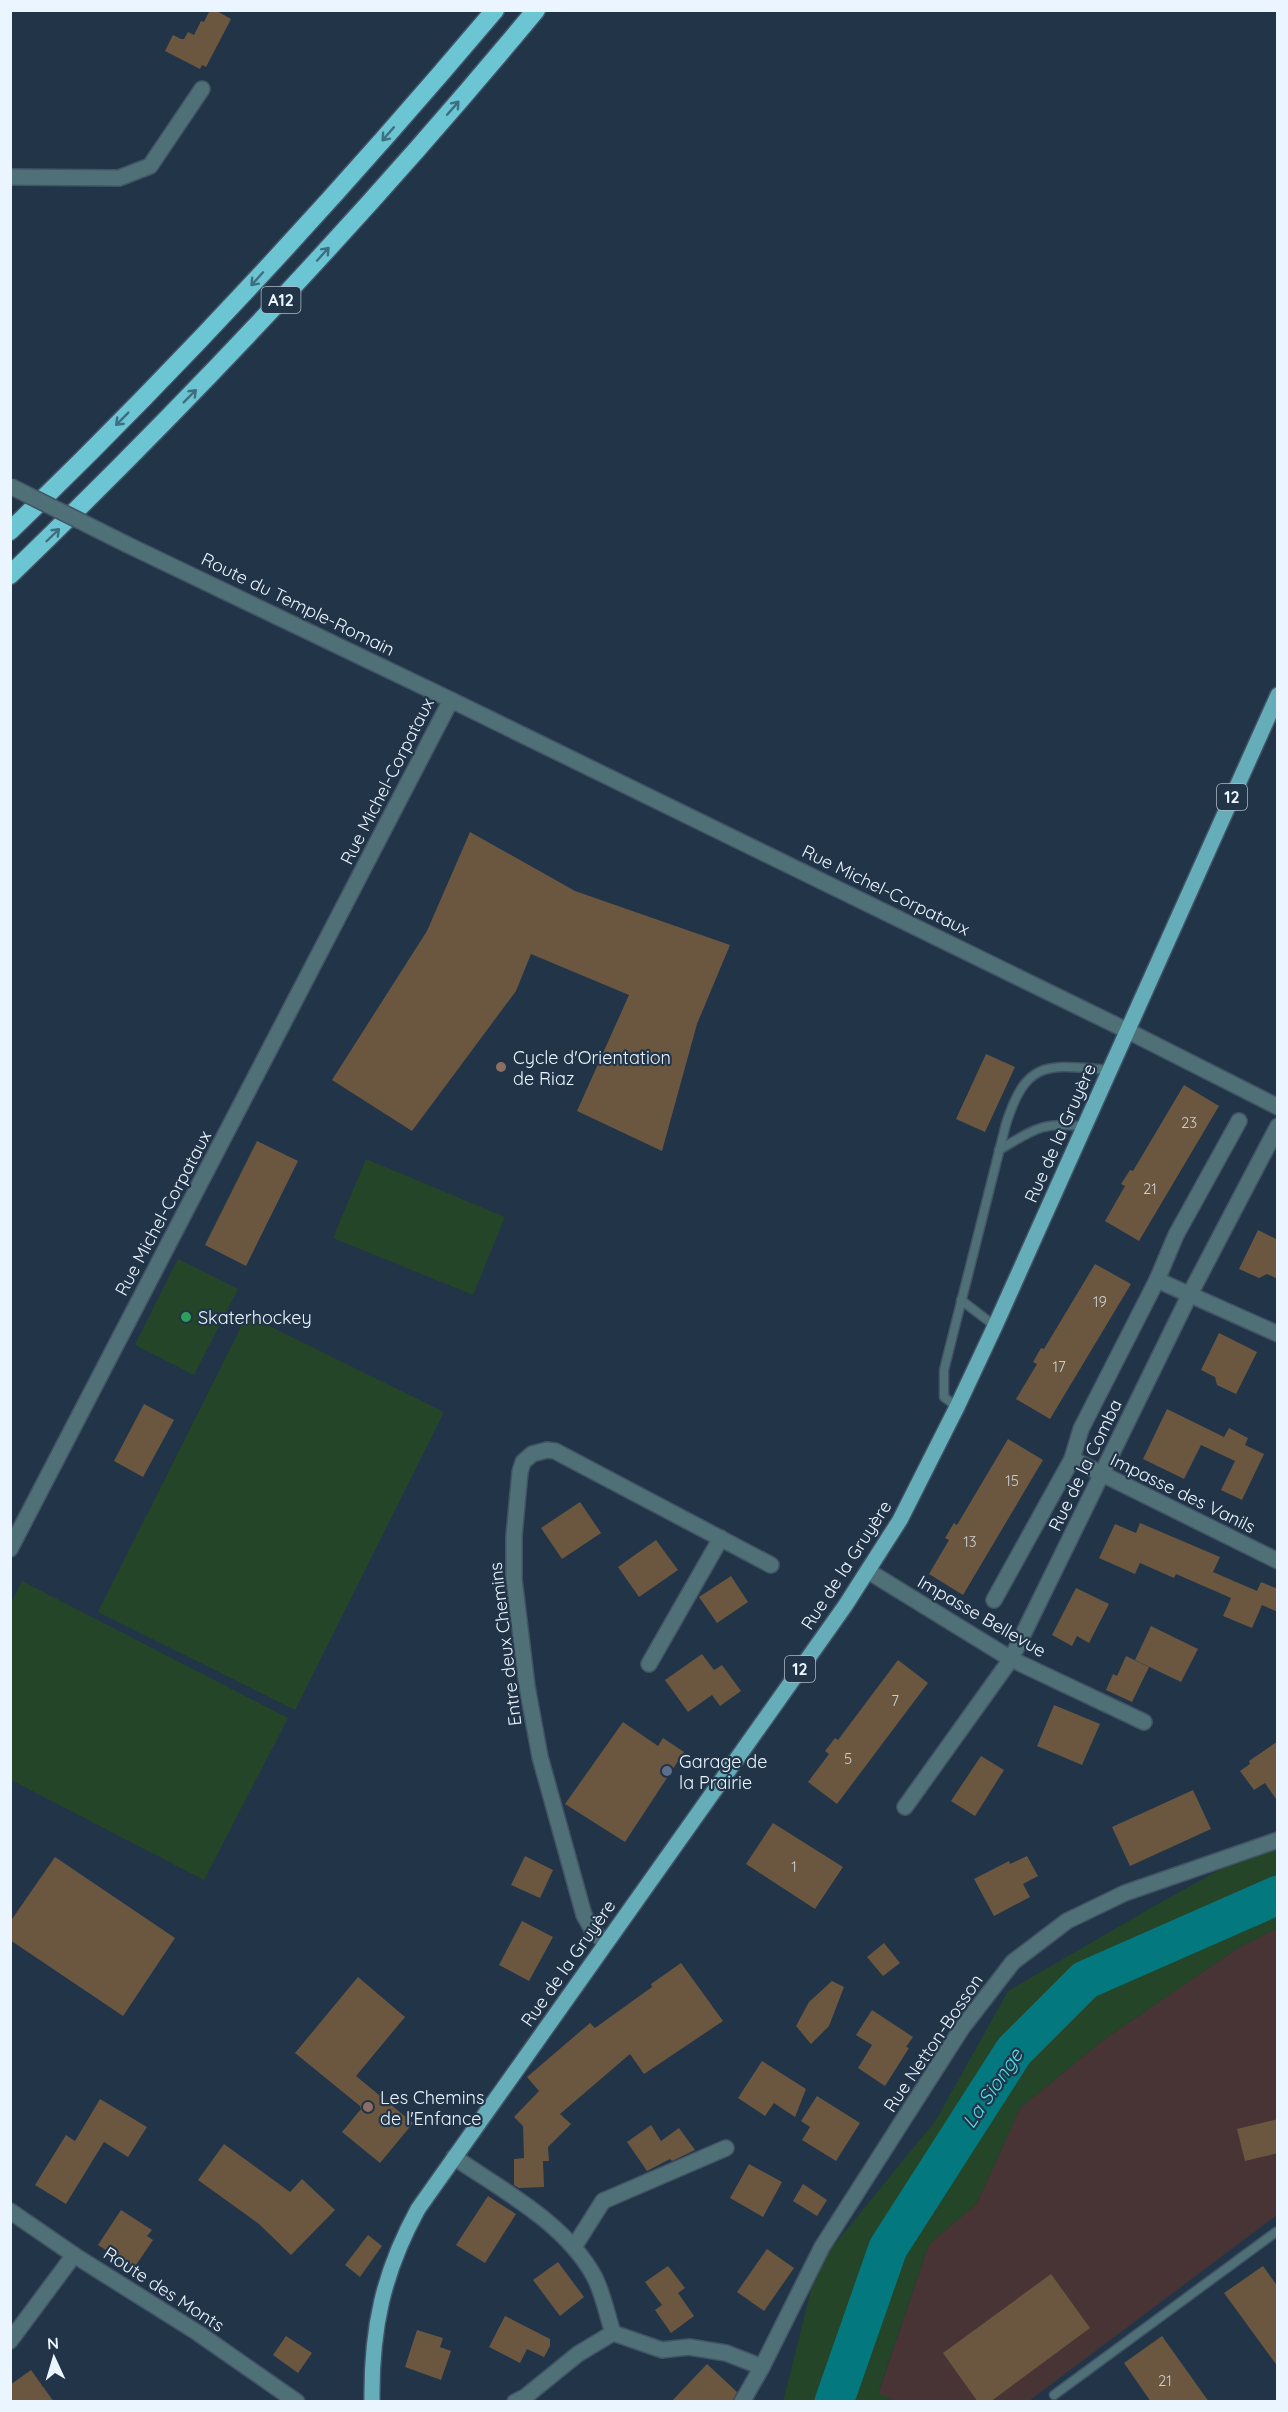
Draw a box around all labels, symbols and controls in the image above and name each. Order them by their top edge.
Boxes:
one-way arrow [446,101,460,116]
one-way arrow [381,127,395,142]
one-way arrow [316,247,330,262]
one-way arrow [251,271,265,286]
road number: A12 [262,287,300,313]
one-way arrow [183,389,198,404]
one-way arrow [115,412,130,427]
one-way arrow [45,527,60,542]
street label: Route du Temple-Romain [198,547,398,661]
street label: Rue Michel-Corpataux [335,694,439,868]
road number: 12 [1217,784,1247,810]
street label: Rue Michel-Corpataux [798,839,974,941]
place label: Cycle d'Orientation de Riaz [513,1046,671,1090]
marker: Cycle d'Orientation de Riaz [494,1060,508,1074]
street label: Rue de la Gruyère [1019,1060,1101,1206]
house number: 23 [1181,1113,1197,1132]
street label: Rue Michel-Corpataux [110,1126,216,1300]
house number: 21 [1143,1179,1157,1198]
house number: 19 [1093,1292,1107,1311]
place label: Skaterhockey [198,1306,312,1329]
marker: Skaterhockey [179,1310,193,1324]
house number: 17 [1052,1357,1066,1376]
street label: Rue de la Comba [1043,1395,1127,1535]
street label: Impasse des Vanils [1107,1448,1259,1538]
house number: 15 [1005,1471,1019,1490]
street label: Rue de la Gruyère [796,1496,896,1634]
house number: 13 [963,1532,977,1551]
street label: Entre deux Chemins [484,1561,526,1727]
street label: Impasse Bellevue [914,1570,1050,1662]
road number: 12 [785,1656,815,1682]
house number: 7 [891,1691,899,1710]
house number: 5 [844,1749,852,1768]
place label: Garage de la Prairie [679,1750,767,1794]
marker: Garage de la Prairie [660,1764,674,1778]
house number: 1 [791,1857,797,1876]
street label: Rue de la Gruyère [516,1895,620,2031]
street label: Rue Netton-Bosson [878,1970,988,2116]
water label: La Sionge [956,2043,1028,2133]
place label: Les Chemins de l'Enfance [380,2086,484,2130]
marker: Les Chemins de l'Enfance [361,2100,375,2114]
street label: Route des Monts [99,2241,229,2337]
north arrow [24,2328,84,2388]
text: N [46,2333,60,2353]
house number: 21 [1158,2371,1172,2390]

